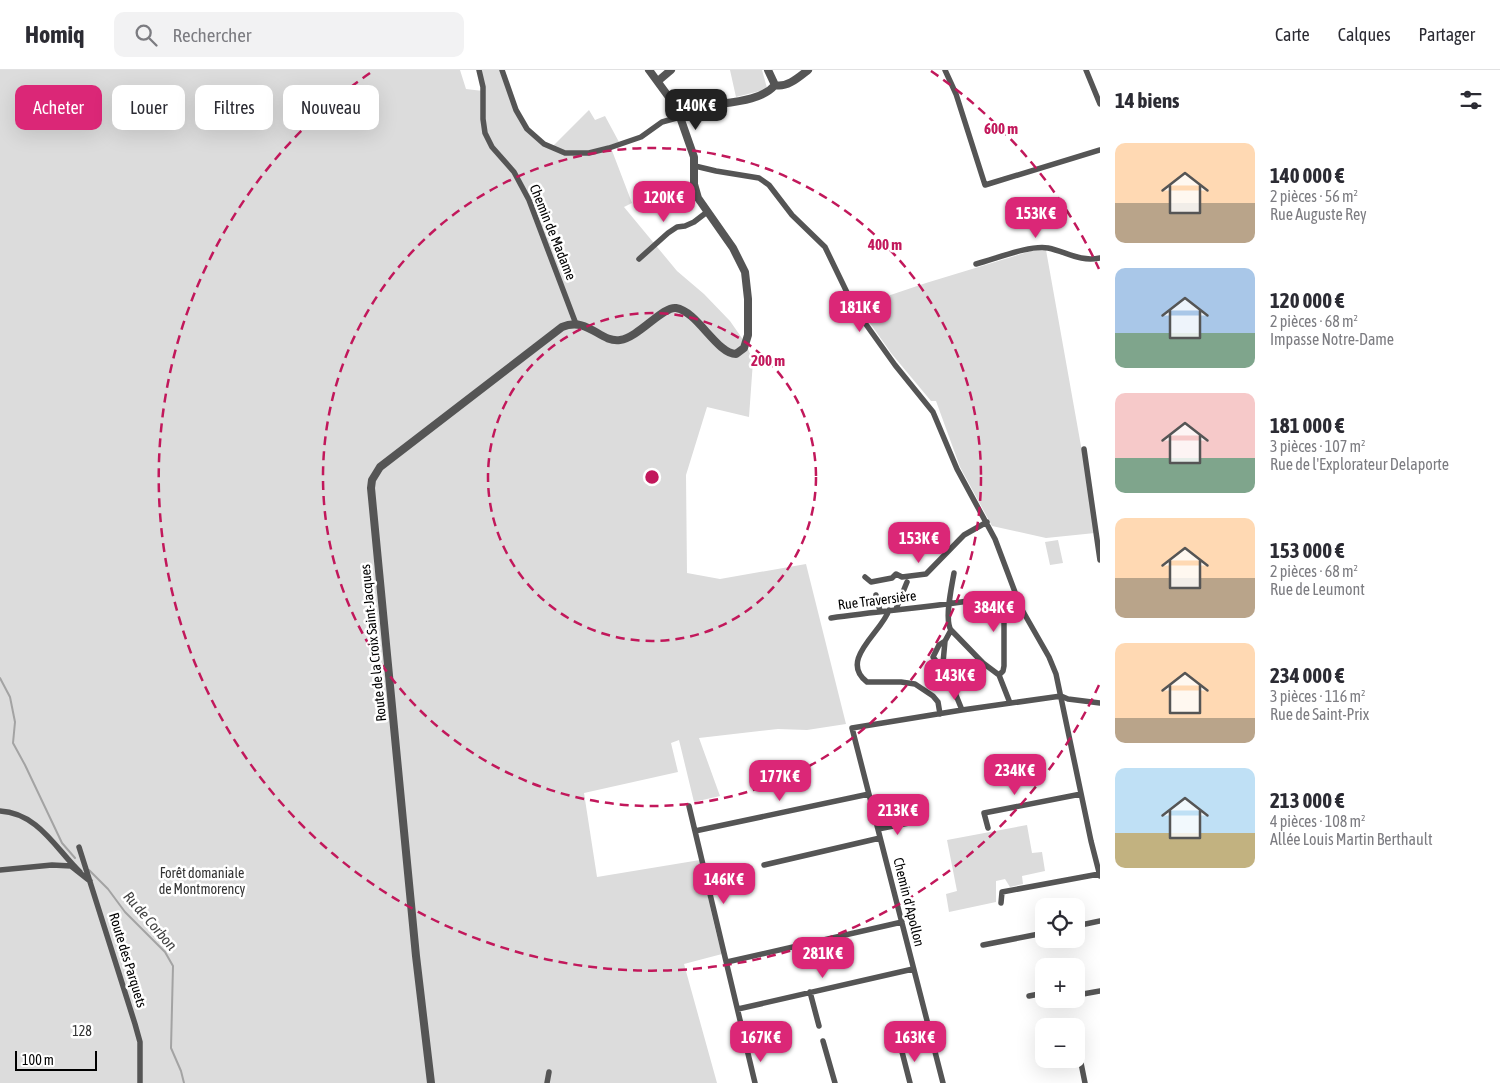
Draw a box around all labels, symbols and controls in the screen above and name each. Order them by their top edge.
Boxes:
search box [114,12,464,57]
text: Homiq [25,21,84,48]
icon: search [132,21,160,49]
text: Rechercher [172,24,251,46]
text: Carte [1275,24,1310,45]
text: Calques [1338,24,1391,45]
text: Partager [1419,24,1475,45]
chip: Acheter [15,85,102,130]
chip: Louer [112,85,185,130]
chip: Filtres [195,85,273,130]
chip: Nouveau [283,85,379,130]
icon: filters [1457,86,1485,114]
pin: 140K € [655,88,737,131]
text: 14 biens [1115,88,1180,112]
text: 140K € [676,96,716,114]
text: 600 m [984,120,1018,137]
icon: home [1155,163,1215,223]
text: 140 000 € [1270,163,1344,187]
pin: 120K € [623,180,705,223]
street label: Chemin de Madame [527,182,579,282]
text: 2 pièces · 56 m² [1270,187,1358,205]
text: 120K € [644,188,684,206]
pin: 153K € [995,196,1077,239]
text: 153K € [1016,204,1056,222]
text: Rue Auguste Rey [1270,205,1367,223]
text: 400 m [867,236,902,253]
icon: home [1155,288,1215,348]
text: 120 000 € [1270,288,1344,312]
pin: 181K € [819,290,901,333]
text: 181K € [840,298,880,316]
text: 2 pièces · 68 m² [1270,312,1358,330]
text: Impasse Notre-Dame [1270,330,1394,348]
text: 200 m [751,352,785,369]
icon: home [1155,413,1215,473]
text: 181 000 € [1270,413,1344,437]
text: 3 pièces · 107 m² [1270,437,1366,455]
text: Rue de l'Explorateur Delaporte [1270,455,1449,473]
centre of rings [643,468,661,486]
pin: 153K € [878,522,960,564]
text: 153K € [899,529,939,547]
icon: home [1155,538,1215,598]
text: 153 000 € [1270,538,1344,562]
text: 2 pièces · 68 m² [1270,562,1358,580]
street label: Route de la Croix Saint-Jacques [357,563,389,722]
text: Rue de Leumont [1270,580,1365,598]
street label: Rue Traversière [837,587,917,613]
pin: 384K € [953,590,1035,633]
text: 384K € [974,598,1014,616]
pin: 143K € [914,658,996,701]
icon: home [1155,663,1215,723]
text: 234 000 € [1270,663,1344,687]
text: 143K € [935,666,975,684]
text: 3 pièces · 116 m² [1270,687,1366,705]
text: Rue de Saint-Prix [1270,705,1369,723]
pin: 234K € [974,754,1056,796]
pin: 177K € [739,760,821,802]
text: 234K € [995,761,1035,779]
text: 177K € [760,767,800,785]
icon: home [1155,788,1215,848]
text: 213 000 € [1270,788,1344,812]
pin: 213K € [857,794,939,836]
text: 213K € [878,801,918,819]
text: 4 pièces · 108 m² [1270,812,1366,830]
text: Allée Louis Martin Berthault [1270,830,1433,848]
street label: Chemin d'Apollon [890,856,928,948]
pin: 146K € [683,862,765,905]
park label: Forêt domaniale de Montmorency [159,865,246,897]
text: 146K € [704,870,744,888]
water label: Ru de Corbon [120,888,181,954]
map controls [1035,898,1085,1068]
button: locate [1035,898,1085,948]
street label: Route des Parquets [106,911,150,1009]
pin: 281K € [782,936,864,979]
text: 281K € [803,944,843,962]
button: + [1035,958,1085,1008]
button: − [1035,1018,1085,1068]
pin: 167K € [720,1020,802,1063]
pin: 163K € [874,1020,956,1063]
park label: 128 [72,1023,92,1039]
text: 167K € [741,1028,781,1046]
text: 163K € [895,1028,935,1046]
scale bar [15,1048,98,1071]
text: 100 m [22,1052,54,1068]

